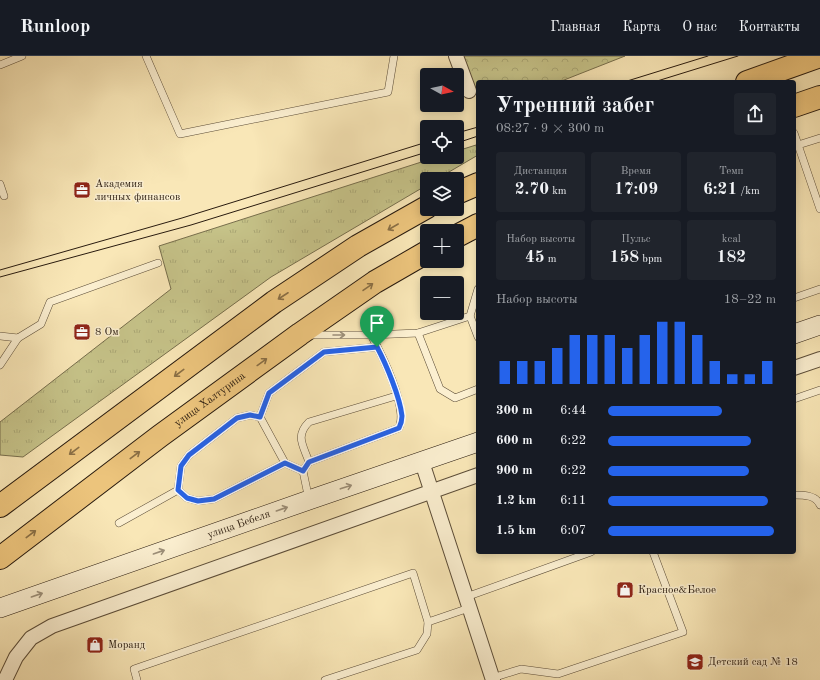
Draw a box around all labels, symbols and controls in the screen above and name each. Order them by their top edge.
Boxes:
text: Runloop [20,18,90,37]
text: Главная [550,20,600,34]
text: Карта [622,20,660,34]
text: О нас [682,20,717,34]
text: Контакты [739,20,800,34]
north arrow [420,68,464,112]
map controls [420,68,464,320]
button: share [734,93,776,135]
text: Утренний забег [496,95,654,117]
button: locate [420,120,464,164]
text: 08:27 · 9 × 300 m [496,122,604,135]
text: Дистанция [514,166,567,177]
text: Время [621,166,651,177]
text: Темп [719,166,744,177]
button: layers [420,172,464,216]
place label: Академия личных финансов [95,179,180,203]
office icon: Академия личных финансов [72,180,92,200]
text: 2.70 [515,181,549,198]
text: 17:09 [614,181,658,198]
text: 6:21 [703,181,737,198]
text: km [549,186,567,197]
text: /km [737,186,760,197]
one-way arrow [387,223,399,231]
button: + [420,224,464,268]
text: Набор высоты [506,234,575,245]
text: Пульс [621,234,651,245]
text: kcal [722,234,741,245]
text: 45 [525,249,545,266]
text: 158 [610,249,639,266]
text: 182 [717,249,746,266]
text: m [545,254,556,265]
text: bpm [639,254,662,265]
button: − [420,276,464,320]
one-way arrow [363,283,374,291]
one-way arrow [278,292,289,300]
text: Набор высоты [496,293,578,306]
text: 18–22 m [724,293,776,306]
pin [360,306,394,347]
icon: arrive [366,312,388,334]
office icon: 8 Ом [72,322,92,342]
place label: 8 Ом [95,327,119,338]
one-way arrow [332,331,345,339]
one-way arrow [256,358,267,366]
one-way arrow [173,369,184,377]
street label: улица Халтурина [173,370,248,429]
text: 300 m [496,404,533,417]
text: 6:44 [560,404,586,417]
text: 600 m [496,434,533,447]
text: 6:22 [560,434,586,447]
one-way arrow [69,447,80,455]
one-way arrow [129,451,140,460]
text: 900 m [496,464,533,477]
text: 6:22 [560,464,586,477]
one-way arrow [340,483,352,491]
text: 1.2 km [496,494,536,507]
text: 6:11 [560,494,586,507]
one-way arrow [276,505,288,513]
street label: улица Бебеля [206,508,272,541]
text: 1.5 km [496,524,536,537]
text: 6:07 [560,524,586,537]
one-way arrow [26,530,37,538]
one-way arrow [153,548,165,556]
shop icon: Красное&Белое [615,580,635,600]
place label: Красное&Белое [638,585,716,596]
one-way arrow [30,591,42,599]
shop icon: Моранд [85,635,105,655]
place label: Моранд [108,640,146,651]
school or university icon: Детский сад № 18 [685,652,705,672]
place label: Детский сад № 18 [708,657,798,668]

